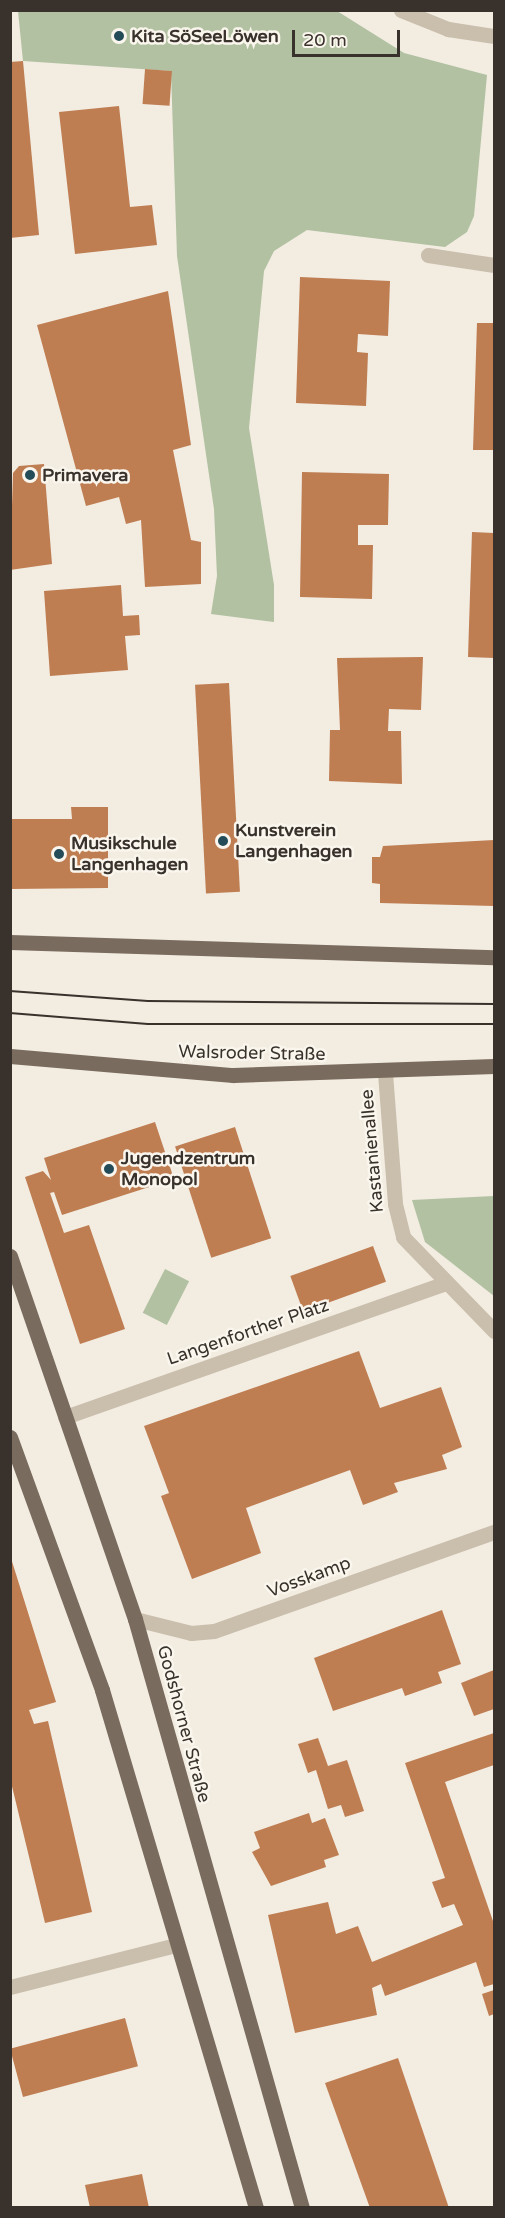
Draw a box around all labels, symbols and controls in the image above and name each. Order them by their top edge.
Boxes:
scale bar [295,18,403,56]
place label: Kita SöSeeLöwen [131,25,279,47]
marker: Kita SöSeeLöwen [112,29,126,43]
text: 20 m [303,29,347,51]
place label: Primavera [42,464,128,486]
marker: Primavera [23,468,37,482]
place label: Kunstverein Langenhagen [235,820,353,862]
place label: Musikschule Langenhagen [71,833,189,876]
marker: Kunstverein Langenhagen [216,834,230,848]
marker: Musikschule Langenhagen [52,847,66,861]
street label: Walsroder Straße [178,1041,326,1065]
street label: Kastanienallee [356,1088,388,1214]
place label: Jugendzentrum Monopol [121,1148,255,1190]
marker: Jugendzentrum Monopol [102,1162,116,1176]
street label: Langenforther Platz [164,1294,332,1370]
street label: Vosskamp [264,1552,354,1602]
street label: Godshorner Straße [153,1643,215,1805]

